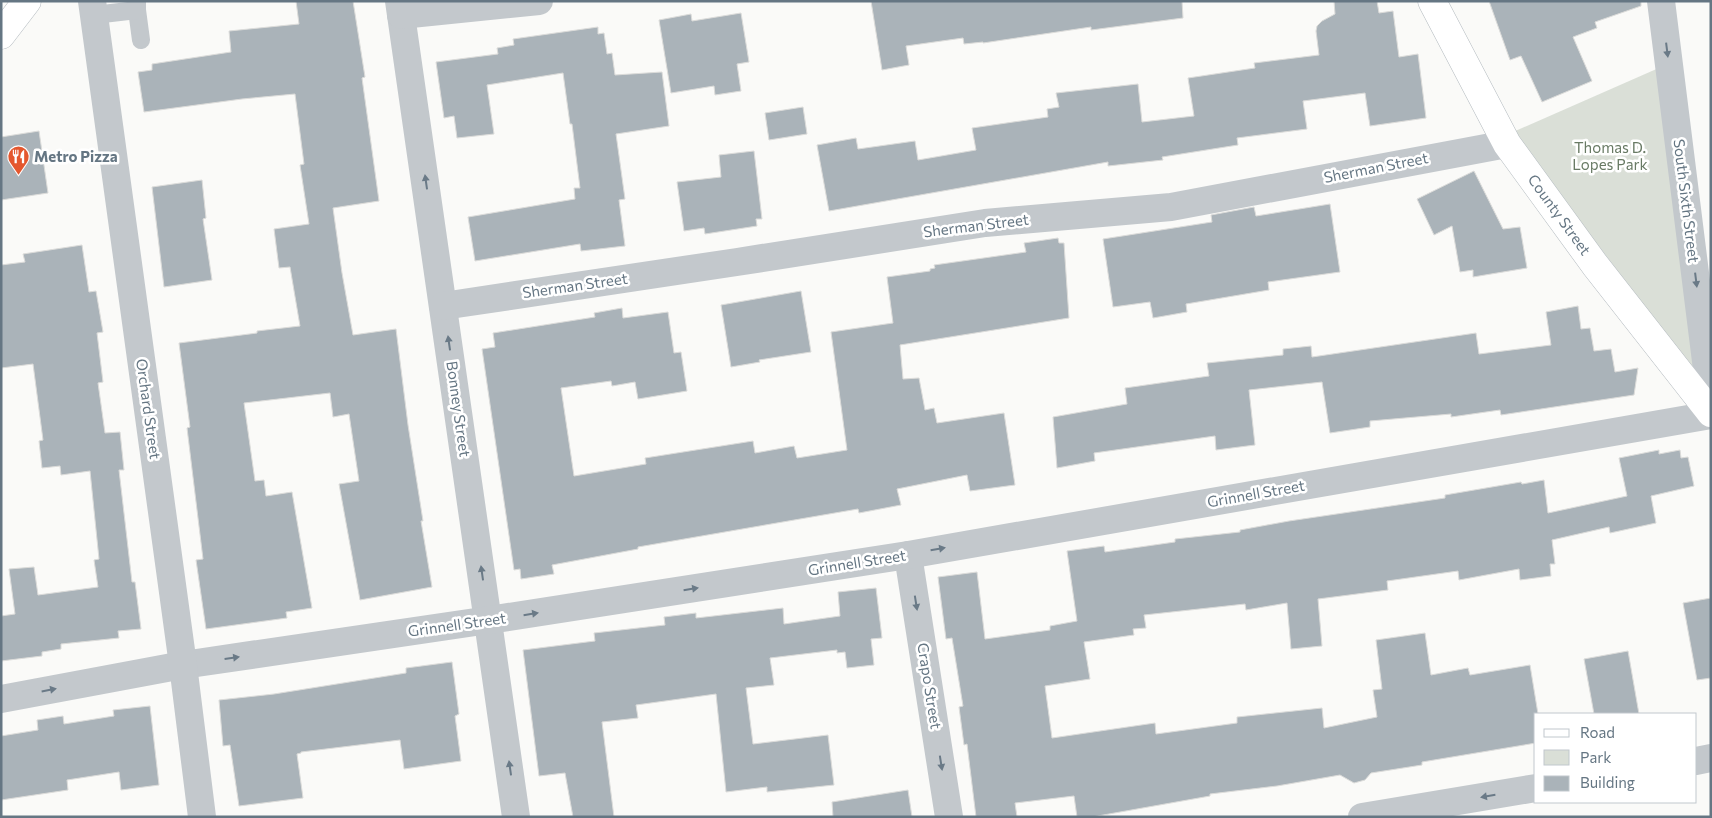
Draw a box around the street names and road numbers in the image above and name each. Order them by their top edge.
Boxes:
street label: South Sixth Street [1670,138,1704,264]
street label: Sherman Street [1322,148,1430,186]
street label: County Street [1524,171,1595,258]
street label: Sherman Street [922,210,1030,240]
street label: Sherman Street [521,269,629,301]
street label: Orchard Street [133,357,165,460]
street label: Bonney Street [443,360,475,458]
street label: Grinnell Street [1206,476,1306,510]
street label: Grinnell Street [807,545,907,579]
street label: Grinnell Street [407,608,507,640]
street label: Crapo Street [914,641,946,730]

